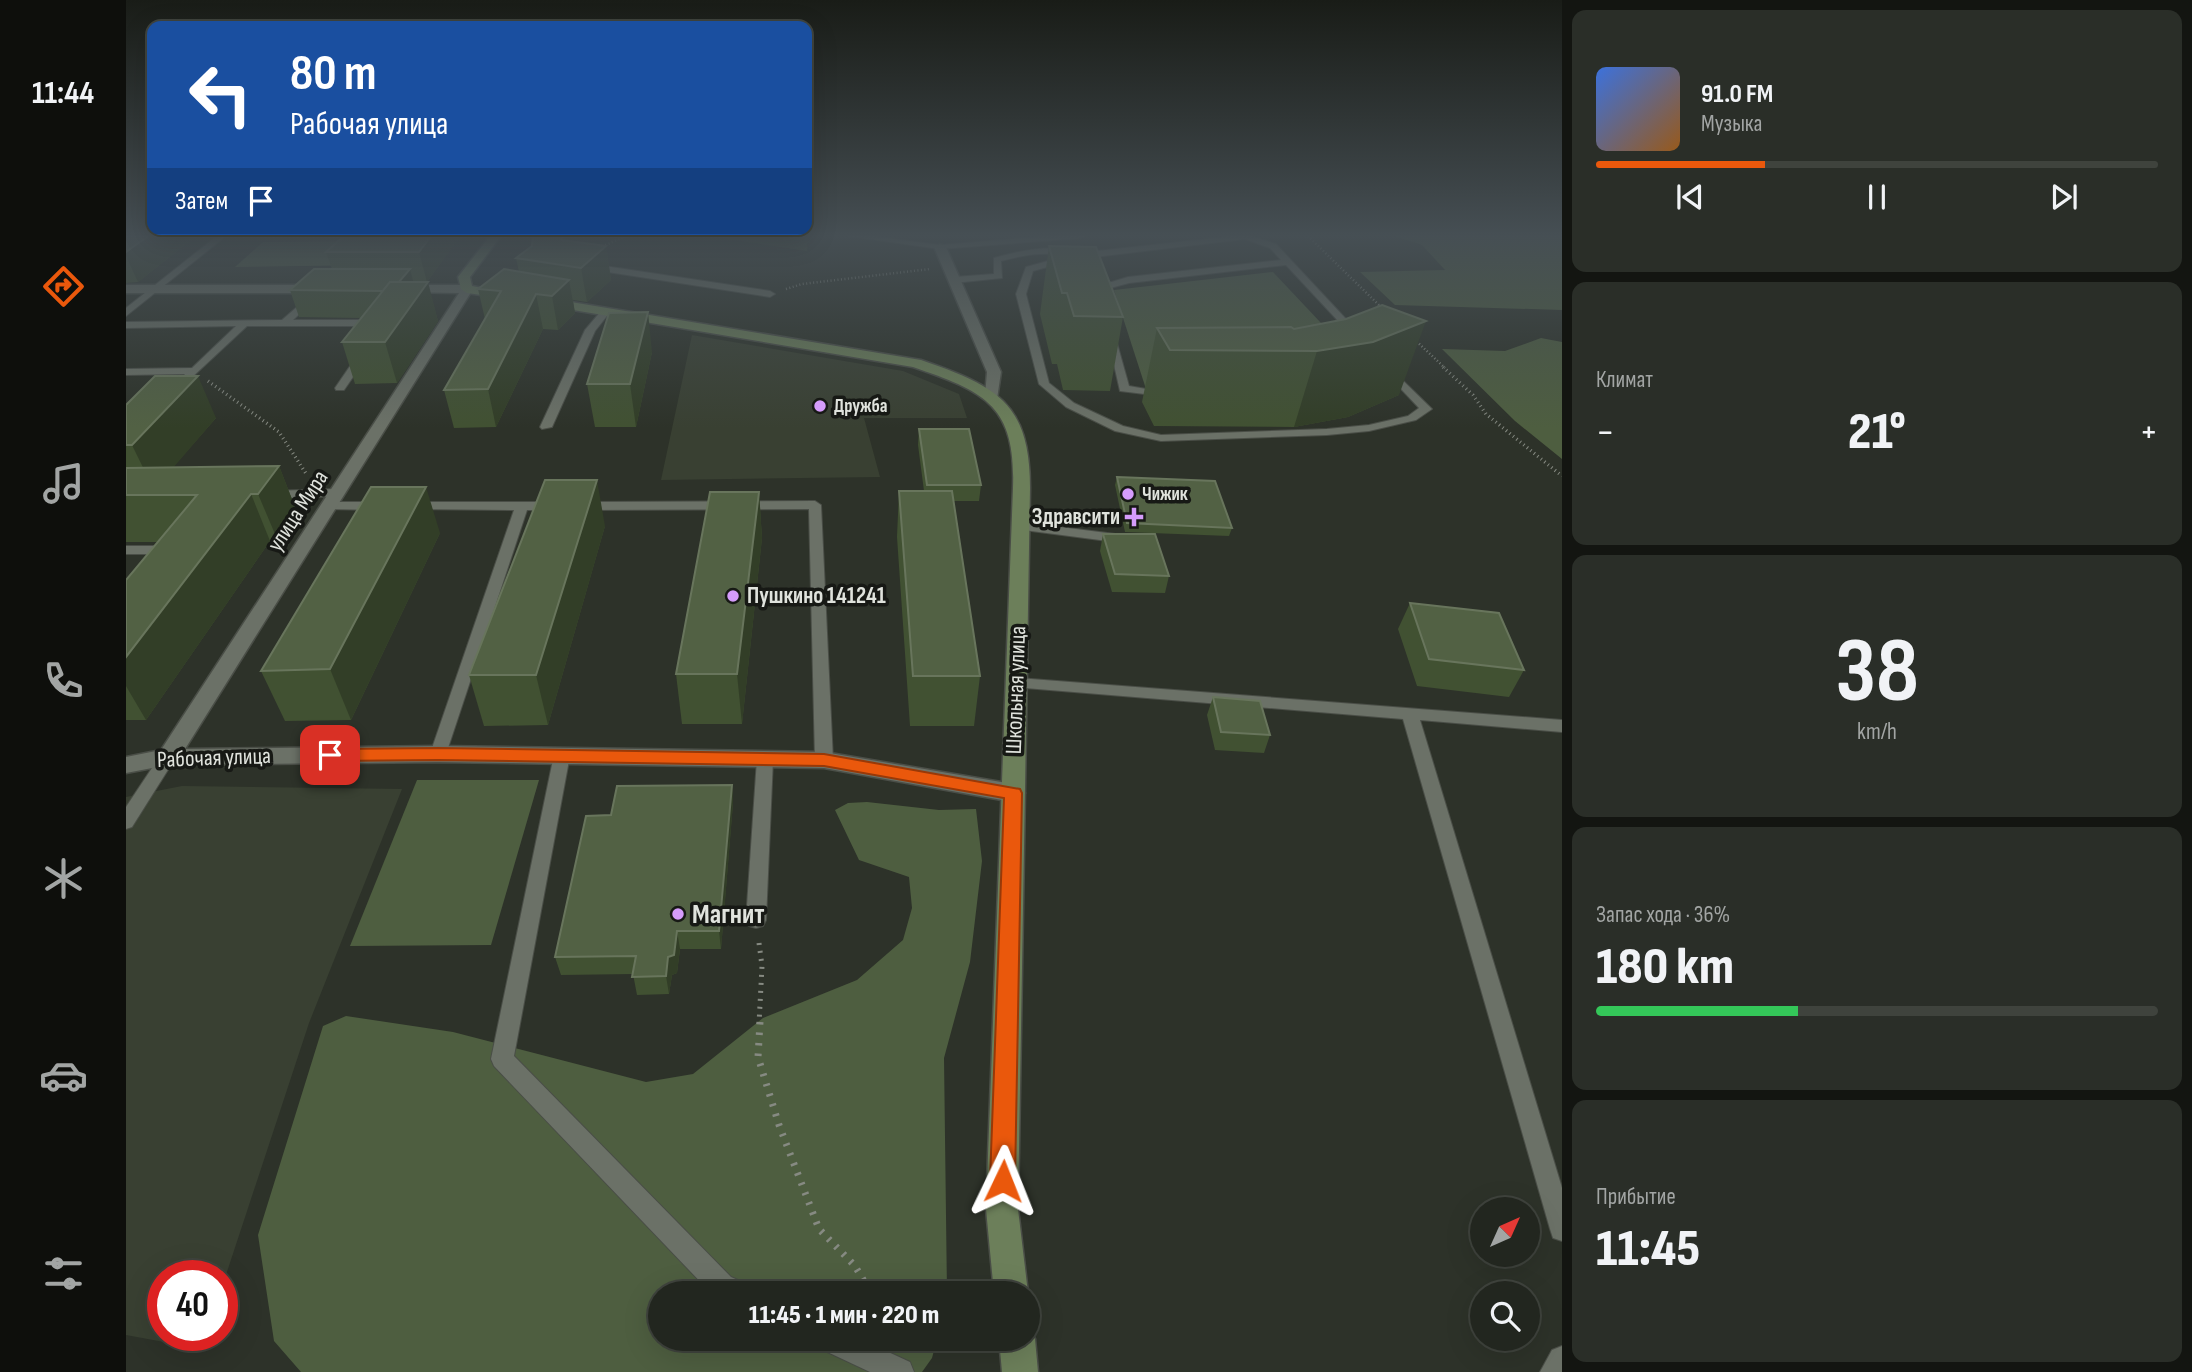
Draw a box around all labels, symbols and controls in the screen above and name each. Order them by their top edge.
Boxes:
text: 80 m [290,45,377,104]
icon: left [175,49,266,140]
text: 11:44 [32,74,94,113]
text: 91.0 FM [1701,79,1773,110]
text: Рабочая улица [290,105,448,144]
text: Музыка [1701,110,1762,138]
icon: previous [1671,178,1709,216]
icon: pause [1858,178,1896,216]
icon: next [2045,178,2083,216]
icon: arrive [242,182,280,220]
text: Затем [175,186,228,217]
icon: directions [39,262,88,311]
text: Климат [1596,366,1653,394]
place label: Дружба [834,395,888,418]
marker: Дружба [812,398,828,414]
text: 21° [1848,401,1906,464]
text: − [1596,410,1615,455]
text: + [2139,410,2158,455]
icon: music [39,459,88,508]
street label: улица Мира [261,465,335,557]
place label: Чижик [1142,483,1188,506]
marker: Чижик [1120,486,1136,502]
place label: Здравсити [1032,503,1120,531]
marker: Здравсити [1126,509,1142,525]
place label: Пушкино 141241 [747,582,886,610]
marker: Пушкино 141241 [725,588,741,604]
text: 38 [1835,618,1919,727]
street label: Школьная улица [1000,625,1032,755]
icon: phone [39,656,88,705]
text: km/h [1857,718,1897,746]
pin [300,725,360,785]
icon: arrive [311,736,349,774]
street label: Рабочая улица [157,742,271,774]
icon: climate [39,854,88,903]
place label: Магнит [692,898,765,931]
text: Запас хода · 36% [1596,901,1730,929]
marker: Магнит [670,906,686,922]
text: 180 km [1596,936,1734,999]
icon: car [39,1051,88,1100]
position arrow [966,1144,1040,1218]
text: Прибытие [1596,1183,1676,1211]
north arrow [1470,1197,1540,1267]
map controls [1470,1197,1540,1351]
text: 11:45 [1596,1218,1700,1281]
icon: filters [39,1249,88,1298]
speed limit sign: 40 [147,1260,238,1351]
button: search [1470,1281,1540,1351]
text: 11:45 · 1 мин · 220 m [749,1300,939,1331]

